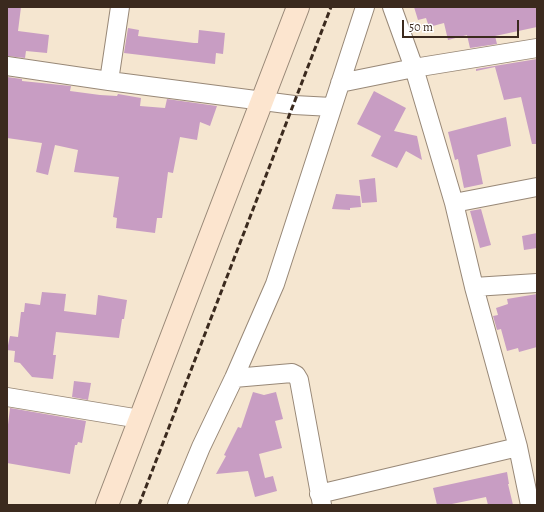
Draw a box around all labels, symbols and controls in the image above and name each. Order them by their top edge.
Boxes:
scale bar [404,12,521,38]
text: 50 m [409,19,433,35]

